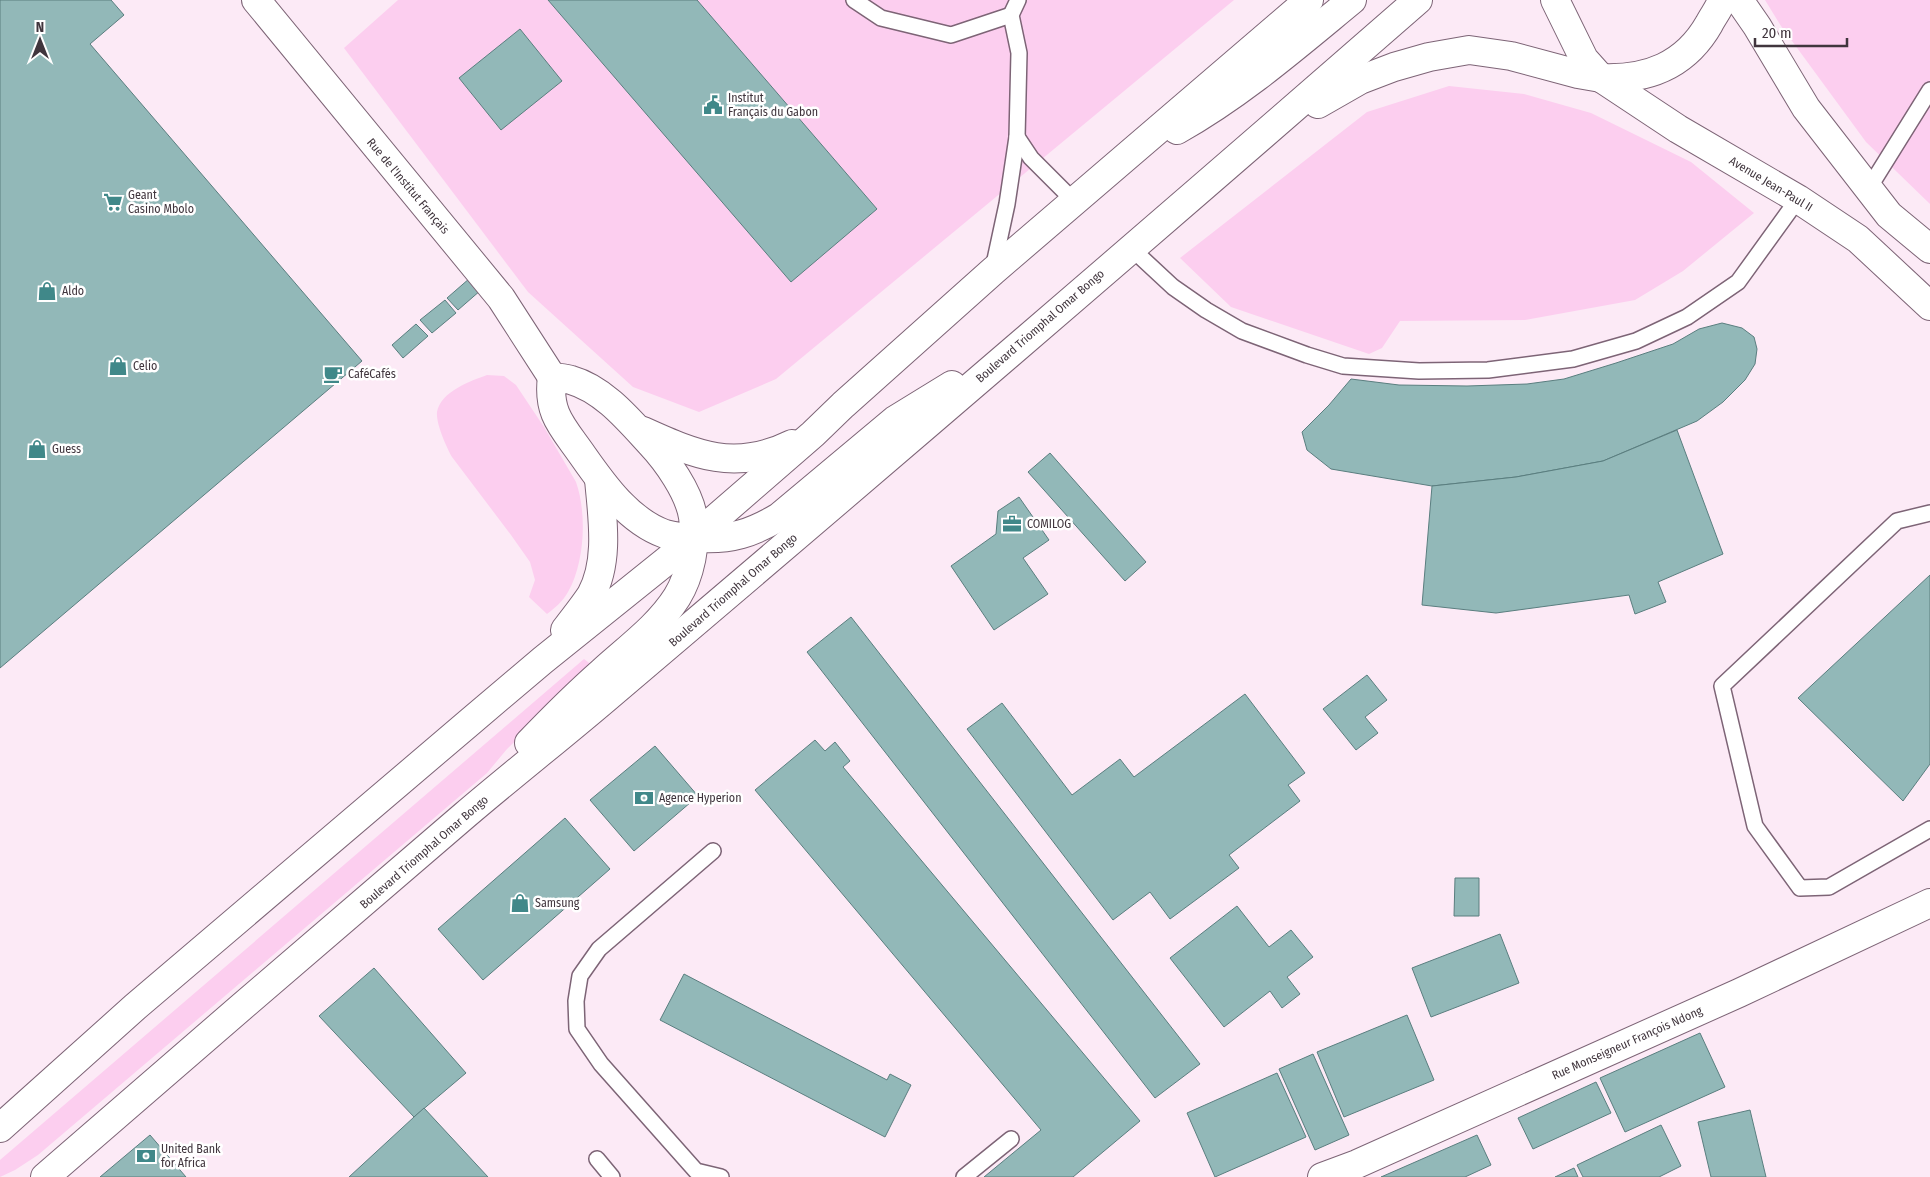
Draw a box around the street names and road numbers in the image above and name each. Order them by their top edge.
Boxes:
street label: Rue de l'Institut Français [364,135,452,237]
street label: Avenue Jean-Paul II [1727,154,1815,214]
street label: Boulevard Triomphal Omar Bongo [973,266,1107,386]
street label: Boulevard Triomphal Omar Bongo [666,530,800,650]
street label: Boulevard Triomphal Omar Bongo [357,792,491,912]
street label: Rue Monseigneur François Ndong [1550,1003,1705,1083]

